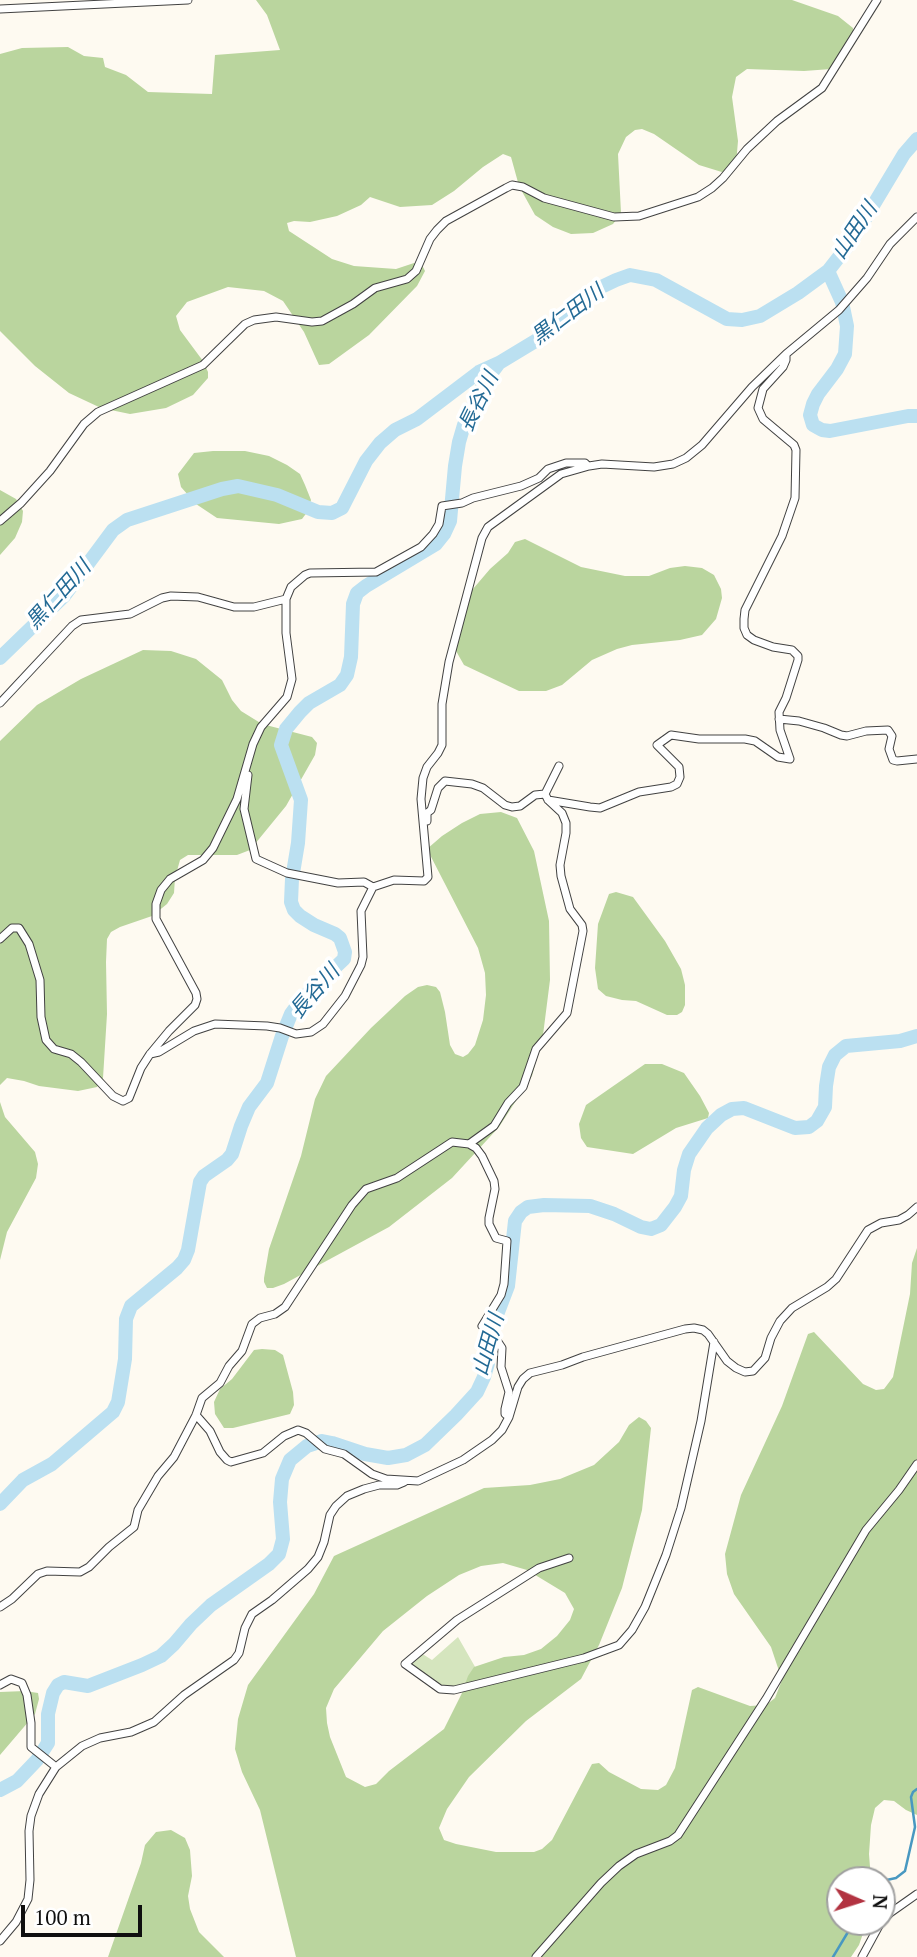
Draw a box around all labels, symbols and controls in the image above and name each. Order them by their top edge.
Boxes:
water label: 山田川 [827,198,883,264]
water label: 黒仁田川 [527,280,609,350]
water label: 長谷川 [454,368,504,436]
water label: 黒仁田川 [22,555,96,635]
water label: 長谷川 [285,960,345,1024]
water label: 山田川 [468,1311,510,1379]
north arrow [826,1866,896,1936]
scale bar [24,1890,145,1934]
text: N [868,1894,893,1910]
text: 100 m [34,1903,91,1931]

